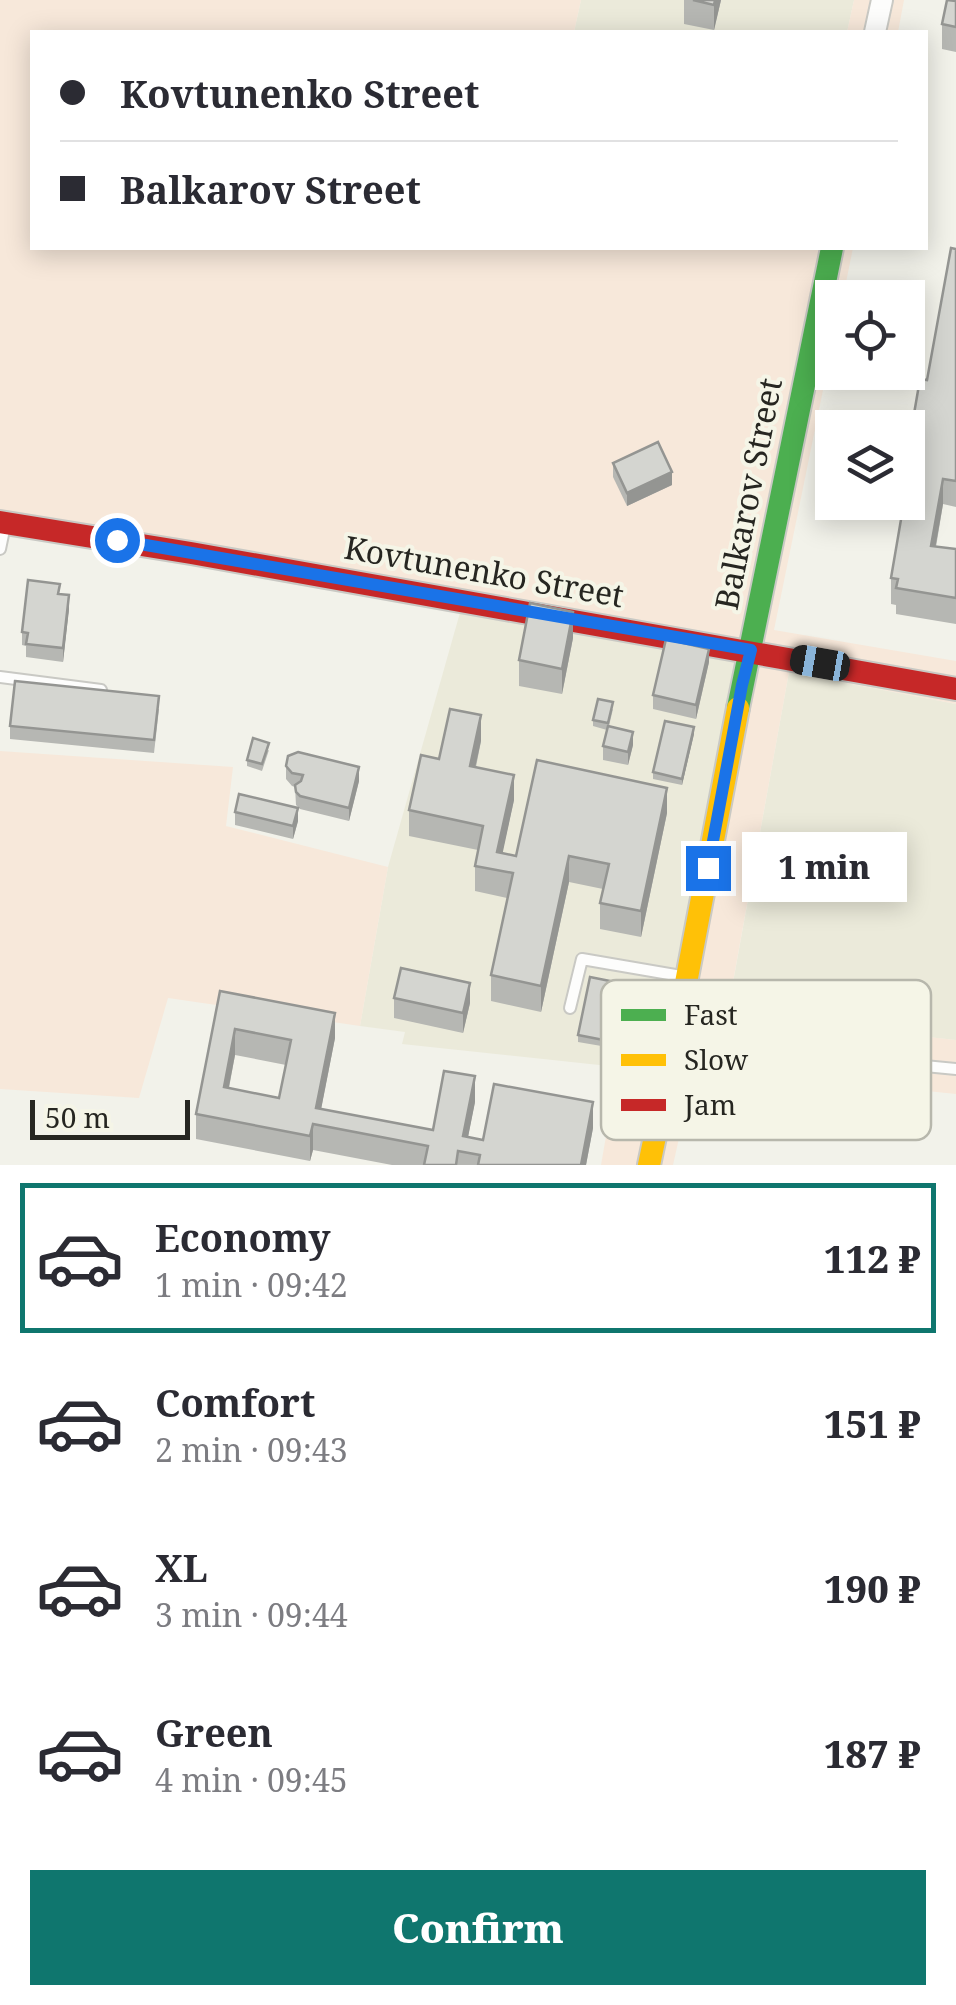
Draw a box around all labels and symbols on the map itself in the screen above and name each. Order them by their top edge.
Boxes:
street label: Balkarov Street [704,374,791,613]
route start [95,518,140,563]
street label: Kovtunenko Street [341,525,627,616]
car [788,643,852,683]
callout: 1 min [743,833,908,903]
route end [686,846,731,891]
legend [601,980,931,1140]
text: Fast [684,995,738,1033]
text: Slow [684,1040,749,1078]
text: Jam [683,1085,736,1123]
scale bar [30,1095,190,1140]

